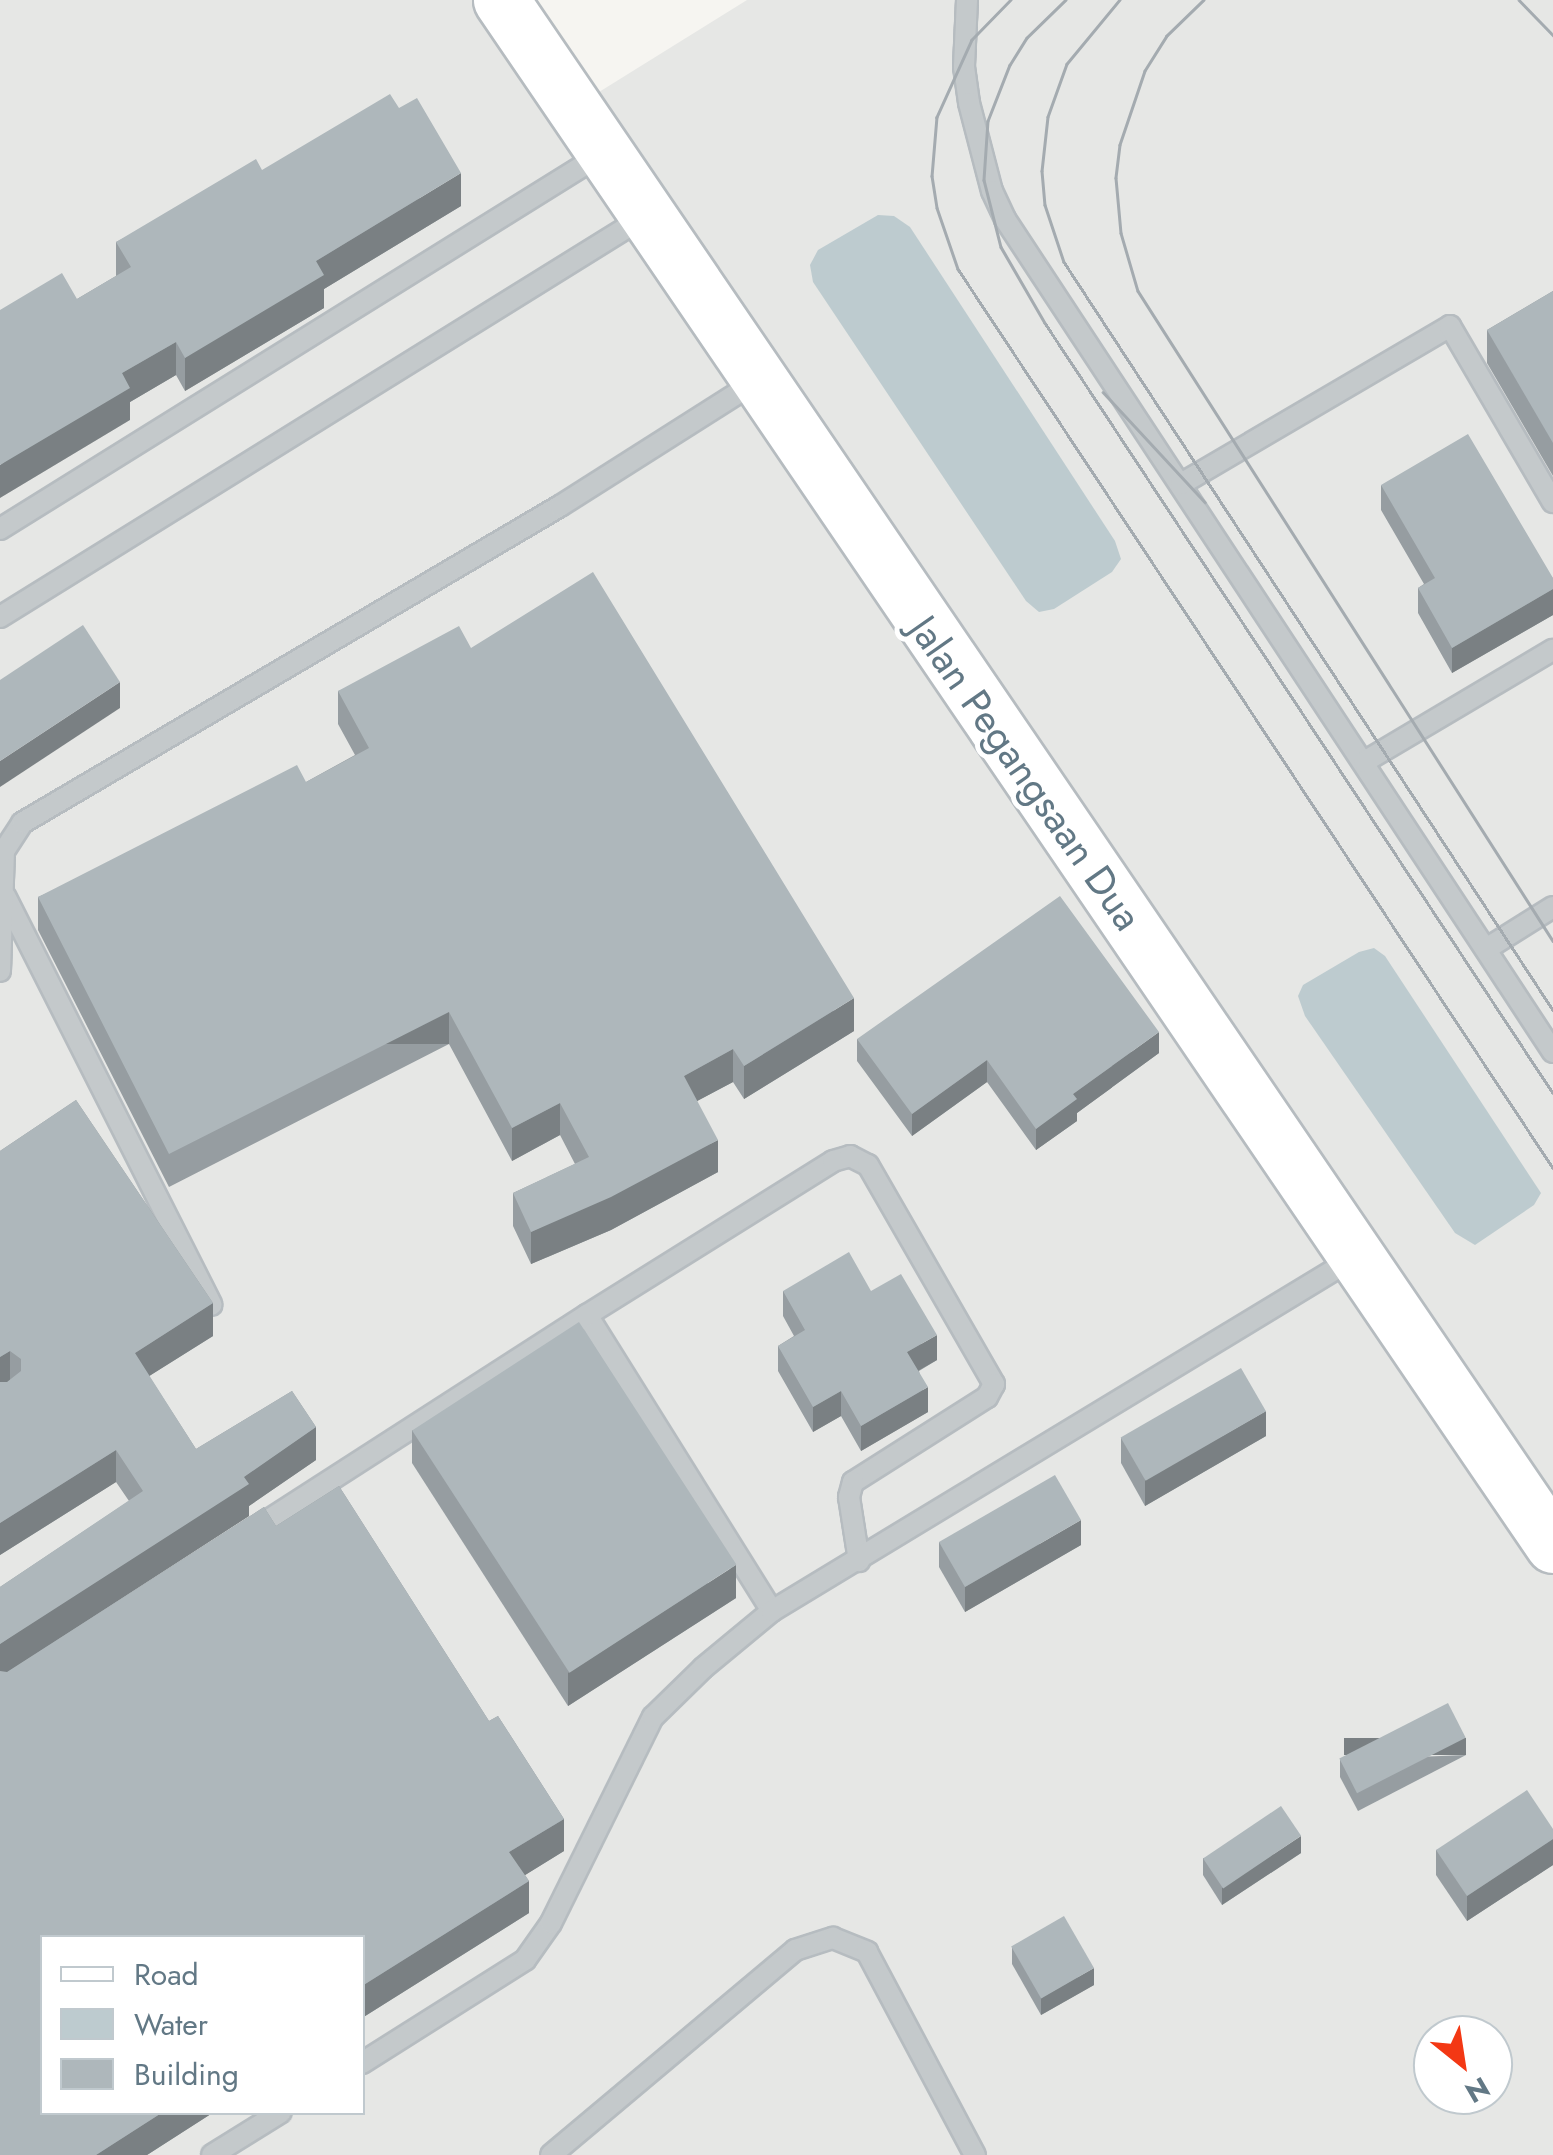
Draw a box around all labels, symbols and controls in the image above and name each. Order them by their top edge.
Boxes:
street label: Jalan Pegangsaan Dua [900,607,1152,939]
legend [40,1935,365,2115]
text: Road [134,1953,199,1996]
text: Water [134,2003,208,2046]
north arrow [1413,2015,1513,2115]
text: Building [134,2053,239,2096]
text: N [1457,2066,1497,2113]

